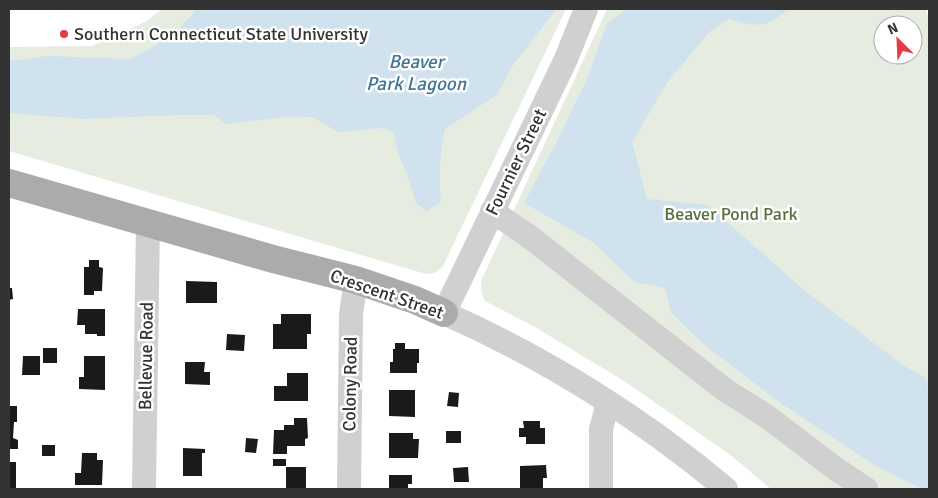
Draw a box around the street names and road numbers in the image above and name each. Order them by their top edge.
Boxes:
street label: Fournier Street [481,105,551,219]
street label: Crescent Street [327,264,447,324]
street label: Bellevue Road [134,302,158,410]
street label: Colony Road [338,336,362,432]

